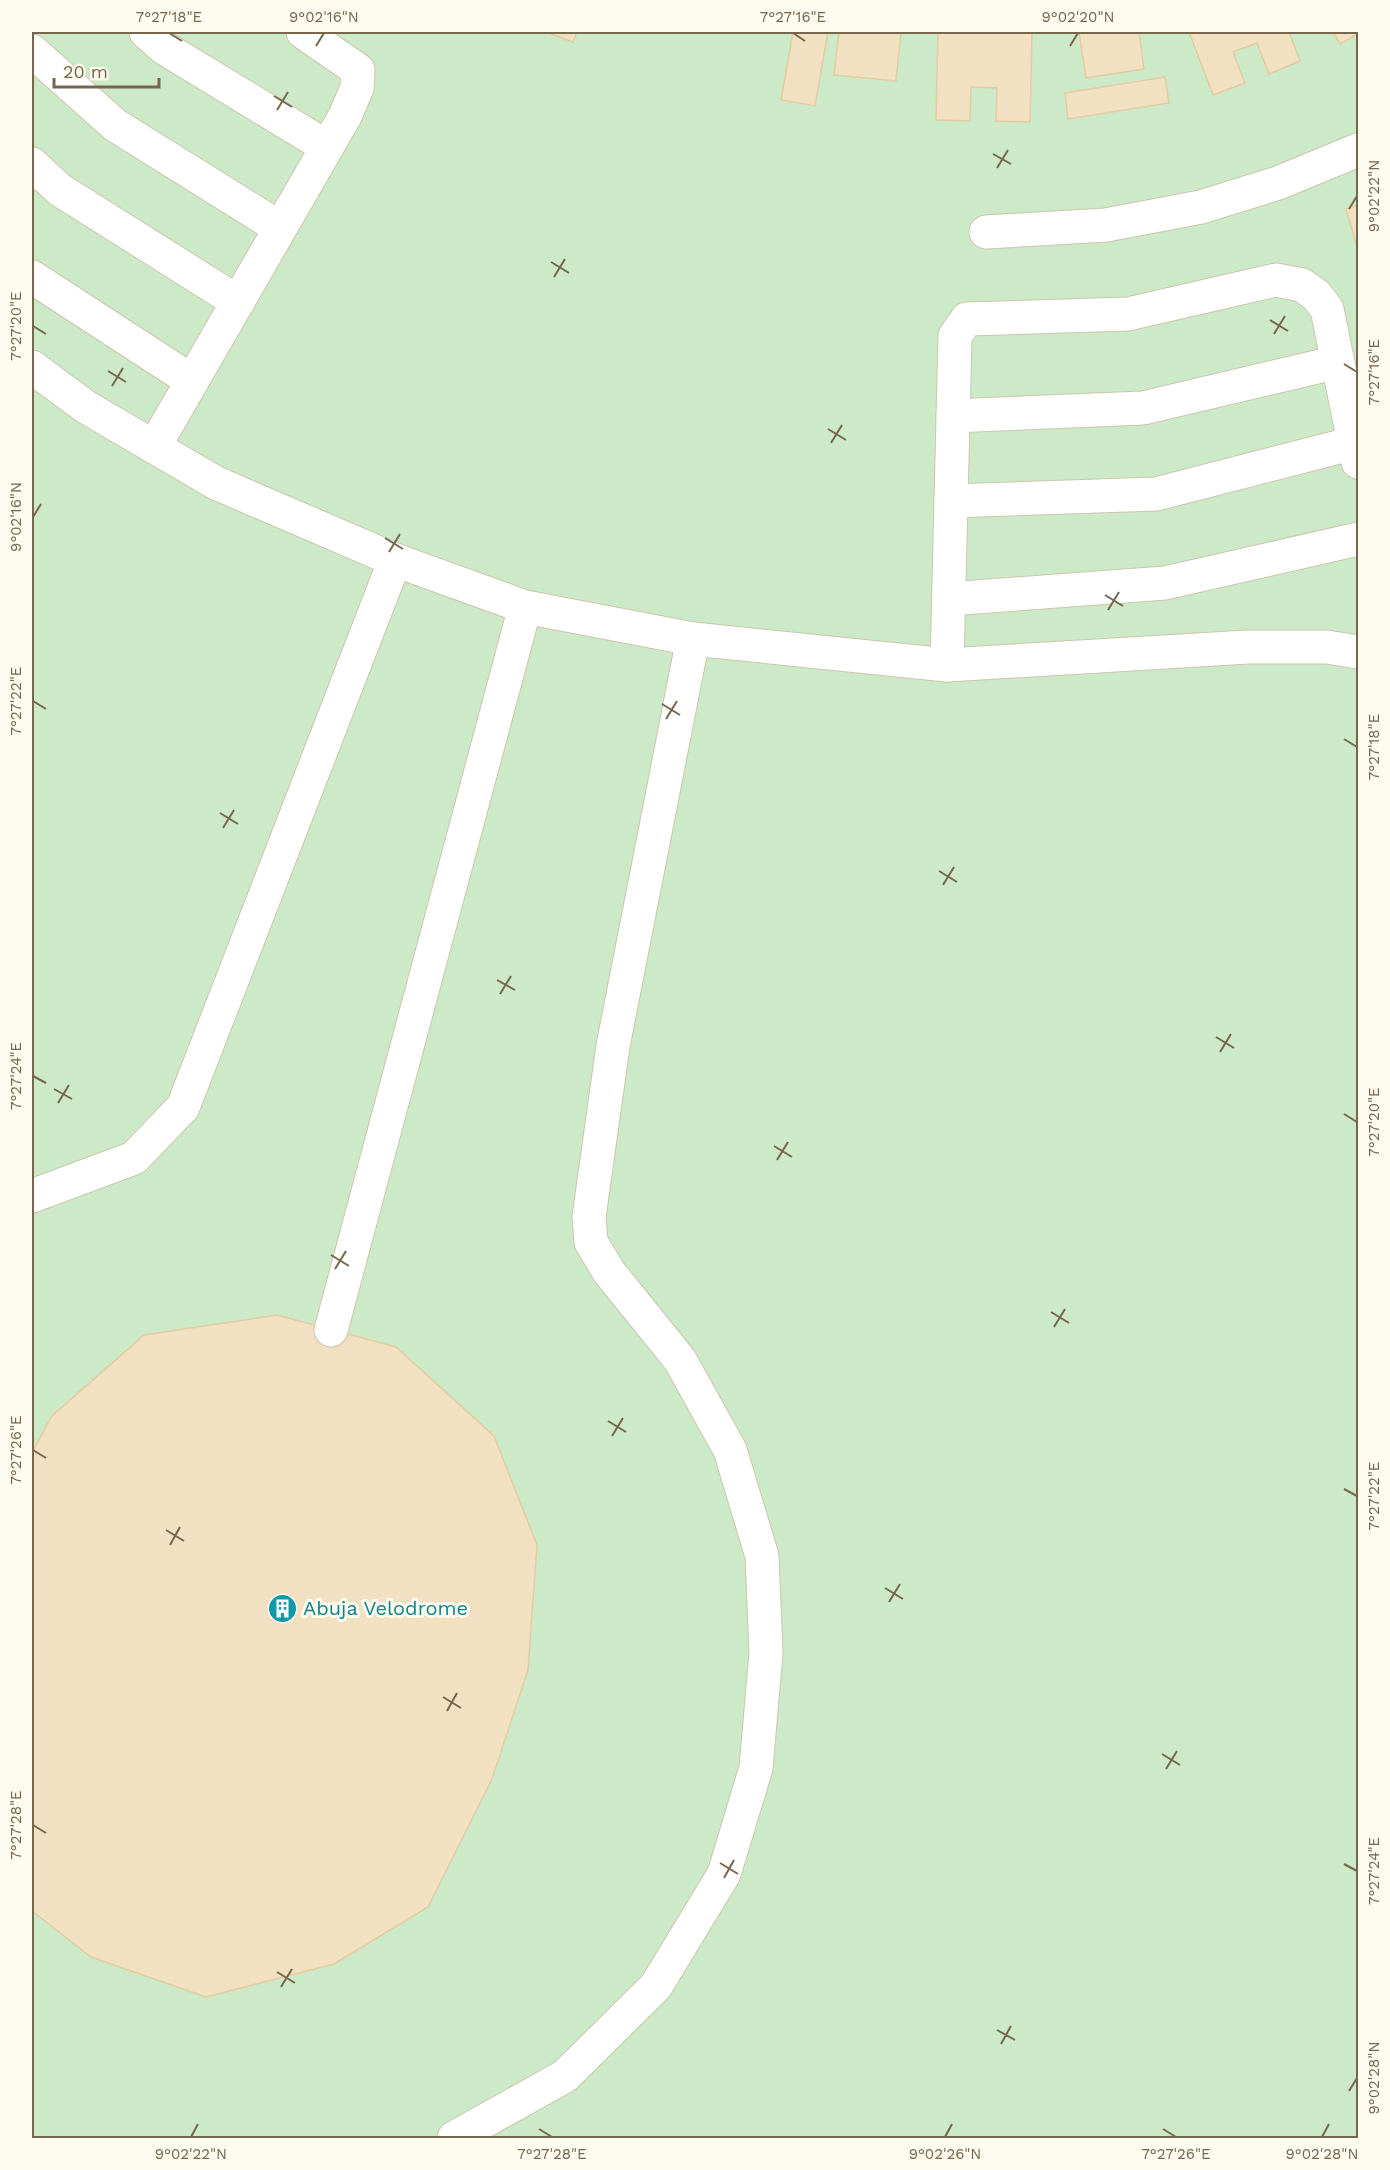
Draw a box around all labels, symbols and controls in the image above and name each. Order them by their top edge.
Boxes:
text: 7°27'18"E [136,8,202,26]
text: 9°02'16"N [289,8,359,26]
text: 7°27'16"E [760,8,826,26]
text: 9°02'20"N [1042,8,1114,26]
scale bar [54,51,159,89]
text: 20 m [63,61,108,82]
text: 9°02'22"N [1365,160,1383,232]
text: 7°27'20"E [7,291,25,361]
text: 7°27'16"E [1365,339,1383,405]
text: 9°02'16"N [7,482,25,552]
text: 7°27'22"E [7,667,25,735]
text: 7°27'18"E [1365,714,1383,780]
text: 7°27'24"E [7,1042,25,1110]
text: 7°27'20"E [1365,1087,1383,1157]
text: 7°27'26"E [7,1415,25,1485]
text: 7°27'22"E [1365,1462,1383,1530]
building icon: Abuja Velodrome [266,1592,298,1624]
place label: Abuja Velodrome [303,1596,468,1620]
text: 7°27'28"E [7,1790,25,1860]
text: 7°27'24"E [1365,1837,1383,1905]
text: 9°02'28"N [1365,2042,1383,2114]
text: 9°02'22"N [155,2145,227,2163]
text: 7°27'28"E [517,2145,587,2163]
text: 9°02'26"N [909,2145,981,2163]
text: 7°27'26"E [1141,2145,1211,2163]
text: 9°02'28"N [1286,2145,1358,2163]

